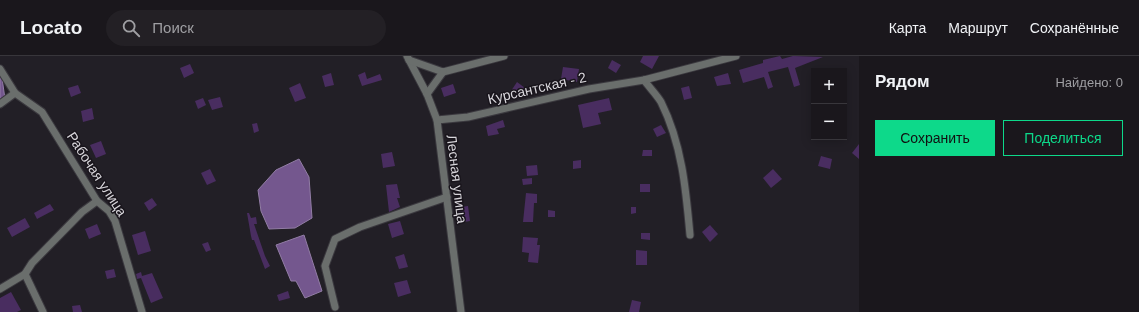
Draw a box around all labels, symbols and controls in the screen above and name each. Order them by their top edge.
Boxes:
search box [106,10,386,46]
text: Locato [20,17,82,38]
icon: search [120,17,142,39]
text: Поиск [152,19,194,36]
text: Карта [889,20,926,36]
text: Маршрут [948,20,1008,36]
text: Сохранённые [1030,20,1119,36]
map controls [811,68,847,140]
button: + [811,68,847,104]
street label: Курсантская - 2 [486,69,588,107]
text: Рядом [875,72,930,91]
text: Найдено: 0 [1055,75,1123,90]
button: − [811,104,847,140]
button: Сохранить [875,120,995,156]
button: Поделиться [1003,120,1123,156]
street label: Рабочая улица [64,129,130,219]
street label: Лесная улица [444,134,470,225]

